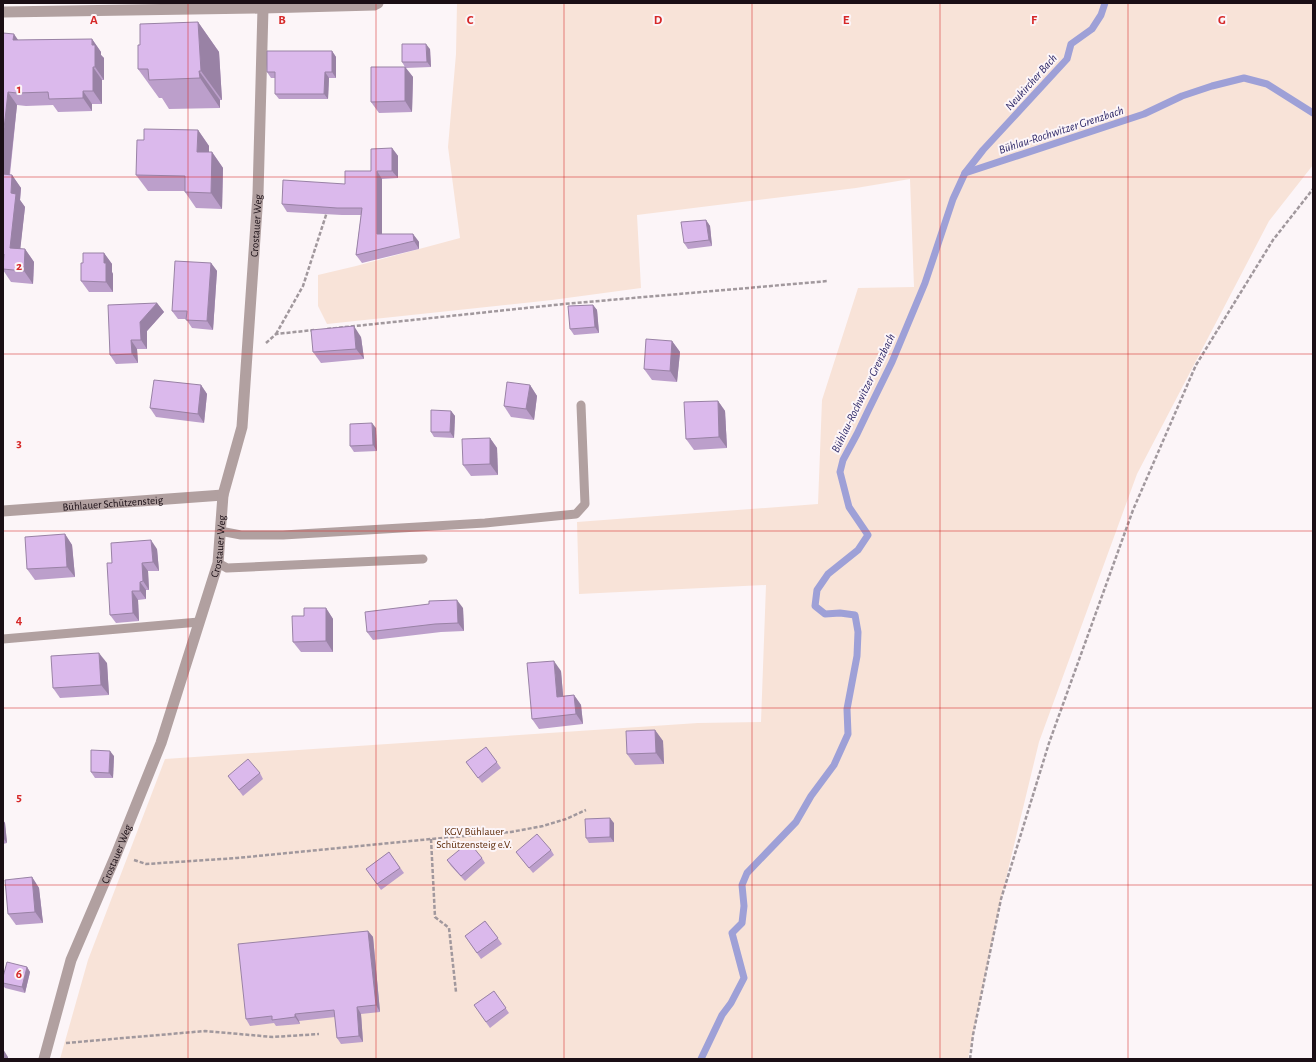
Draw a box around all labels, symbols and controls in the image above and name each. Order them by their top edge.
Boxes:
text: A [90,14,98,27]
text: B [278,14,286,27]
text: C [467,14,474,27]
text: D [654,14,663,27]
text: E [843,14,850,27]
text: F [1031,14,1038,27]
text: G [1218,14,1226,27]
water label: Neukircher Bach [1003,52,1059,112]
text: 1 [17,83,21,96]
water label: Bühlau-Rochwitzer Grenzbach [997,104,1125,156]
street label: Crostauer Weg [249,193,264,257]
text: 2 [16,260,22,273]
water label: Bühlau-Rochwitzer Grenzbach [829,332,897,454]
text: 3 [16,437,22,450]
street label: Bühlauer Schützensteig [62,494,164,513]
street label: Crostauer Weg [209,514,228,579]
text: 4 [16,614,23,627]
text: 5 [16,791,22,804]
street label: Crostauer Weg [99,822,134,885]
park label: KGV Bühlauer Schützensteig e.V. [436,826,512,850]
text: 6 [16,968,22,981]

